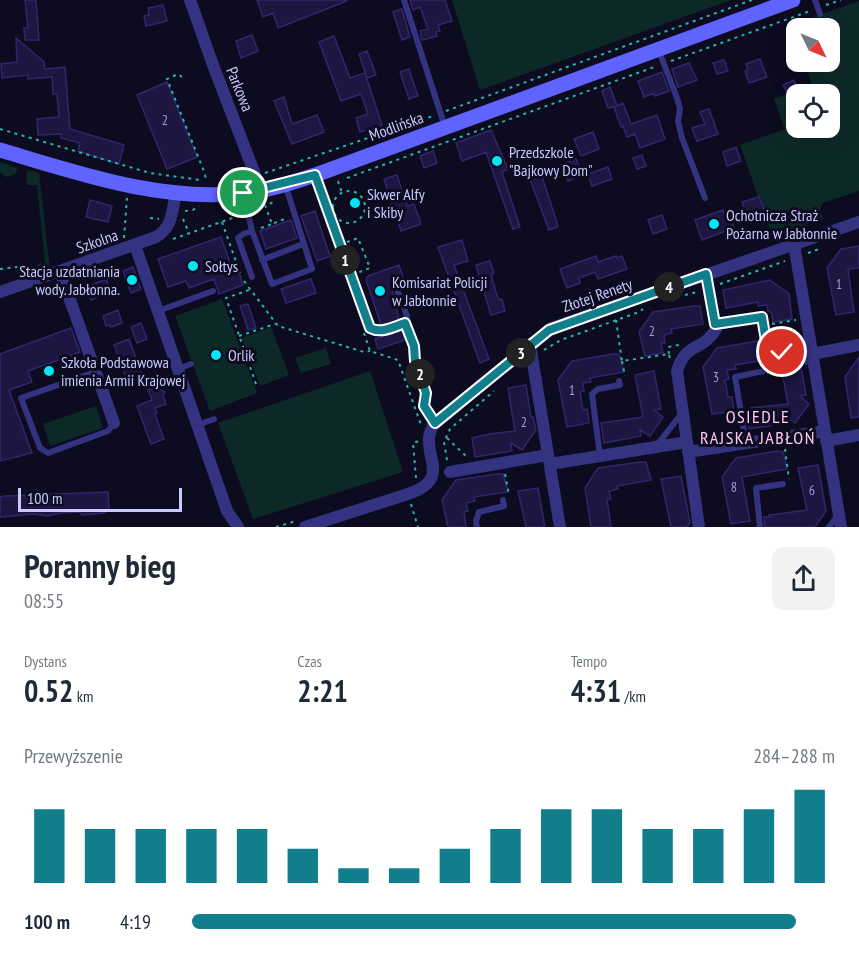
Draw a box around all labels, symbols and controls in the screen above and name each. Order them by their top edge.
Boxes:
north arrow [786,18,840,72]
map controls [786,18,840,138]
street label: Parkowa [222,64,258,114]
button: locate [786,84,840,138]
street label: Modlińska [366,107,426,145]
house number: 2 [162,111,168,129]
place label: Przedszkole "Bajkowy Dom" [509,142,593,180]
marker: Przedszkole "Bajkowy Dom" [490,154,504,168]
pin [217,167,268,218]
icon: arrive [226,176,259,209]
place label: Skwer Alfy i Skiby [367,184,425,222]
marker: Skwer Alfy i Skiby [348,196,362,210]
place label: Ochotnicza Straż Pożarna w Jabłonnie [726,205,837,243]
marker: Ochotnicza Straż Pożarna w Jabłonnie [707,217,721,231]
street label: Szkolna [74,225,120,257]
pin: 1 [330,245,360,275]
text: 1 [341,250,349,270]
place label: Sołtys [205,256,238,276]
marker: Sołtys [186,259,200,273]
place label: Stacja uzdatniania wody. Jabłonna. [19,261,120,299]
place label: Komisariat Policji w Jabłonnie [392,272,487,310]
pin: 4 [654,272,684,302]
marker: Stacja uzdatniania wody. Jabłonna. [125,273,139,287]
street label: Złotej Renety [559,274,635,316]
house number: 1 [836,275,842,293]
text: 4 [665,277,673,297]
marker: Komisariat Policji w Jabłonnie [373,284,387,298]
house number: 2 [649,322,655,340]
pin [756,326,807,377]
icon: check [765,335,798,368]
pin: 3 [506,338,536,368]
text: 3 [517,343,525,363]
place label: Orlik [228,345,255,365]
marker: Orlik [209,348,223,362]
place label: Szkoła Podstawowa imienia Armii Krajowej [61,352,185,390]
pin: 2 [405,359,435,389]
marker: Szkoła Podstawowa imienia Armii Krajowej [42,364,56,378]
text: 2 [416,364,424,384]
house number: 3 [713,368,719,386]
house number: 1 [569,381,575,399]
district label: OSIEDLE RAJSKA JABŁOŃ [700,405,816,449]
house number: 2 [521,413,527,431]
house number: 8 [731,478,737,496]
house number: 6 [809,481,815,499]
scale bar [18,485,182,513]
text: 100 m [27,488,62,508]
text: Poranny bieg [24,544,176,587]
button: share [772,547,835,610]
text: 08:55 [24,588,64,614]
text: Dystans [24,651,67,671]
text: Czas [297,651,322,671]
text: Tempo [571,651,607,671]
text: 0.52 [24,671,73,710]
text: 2:21 [297,671,348,710]
text: 4:31 [571,671,621,710]
text: km [73,686,93,706]
text: /km [621,686,646,706]
text: Przewyższenie [24,743,123,769]
text: 284–288 m [753,743,835,769]
text: 100 m [24,909,70,935]
text: 4:19 [120,909,151,935]

